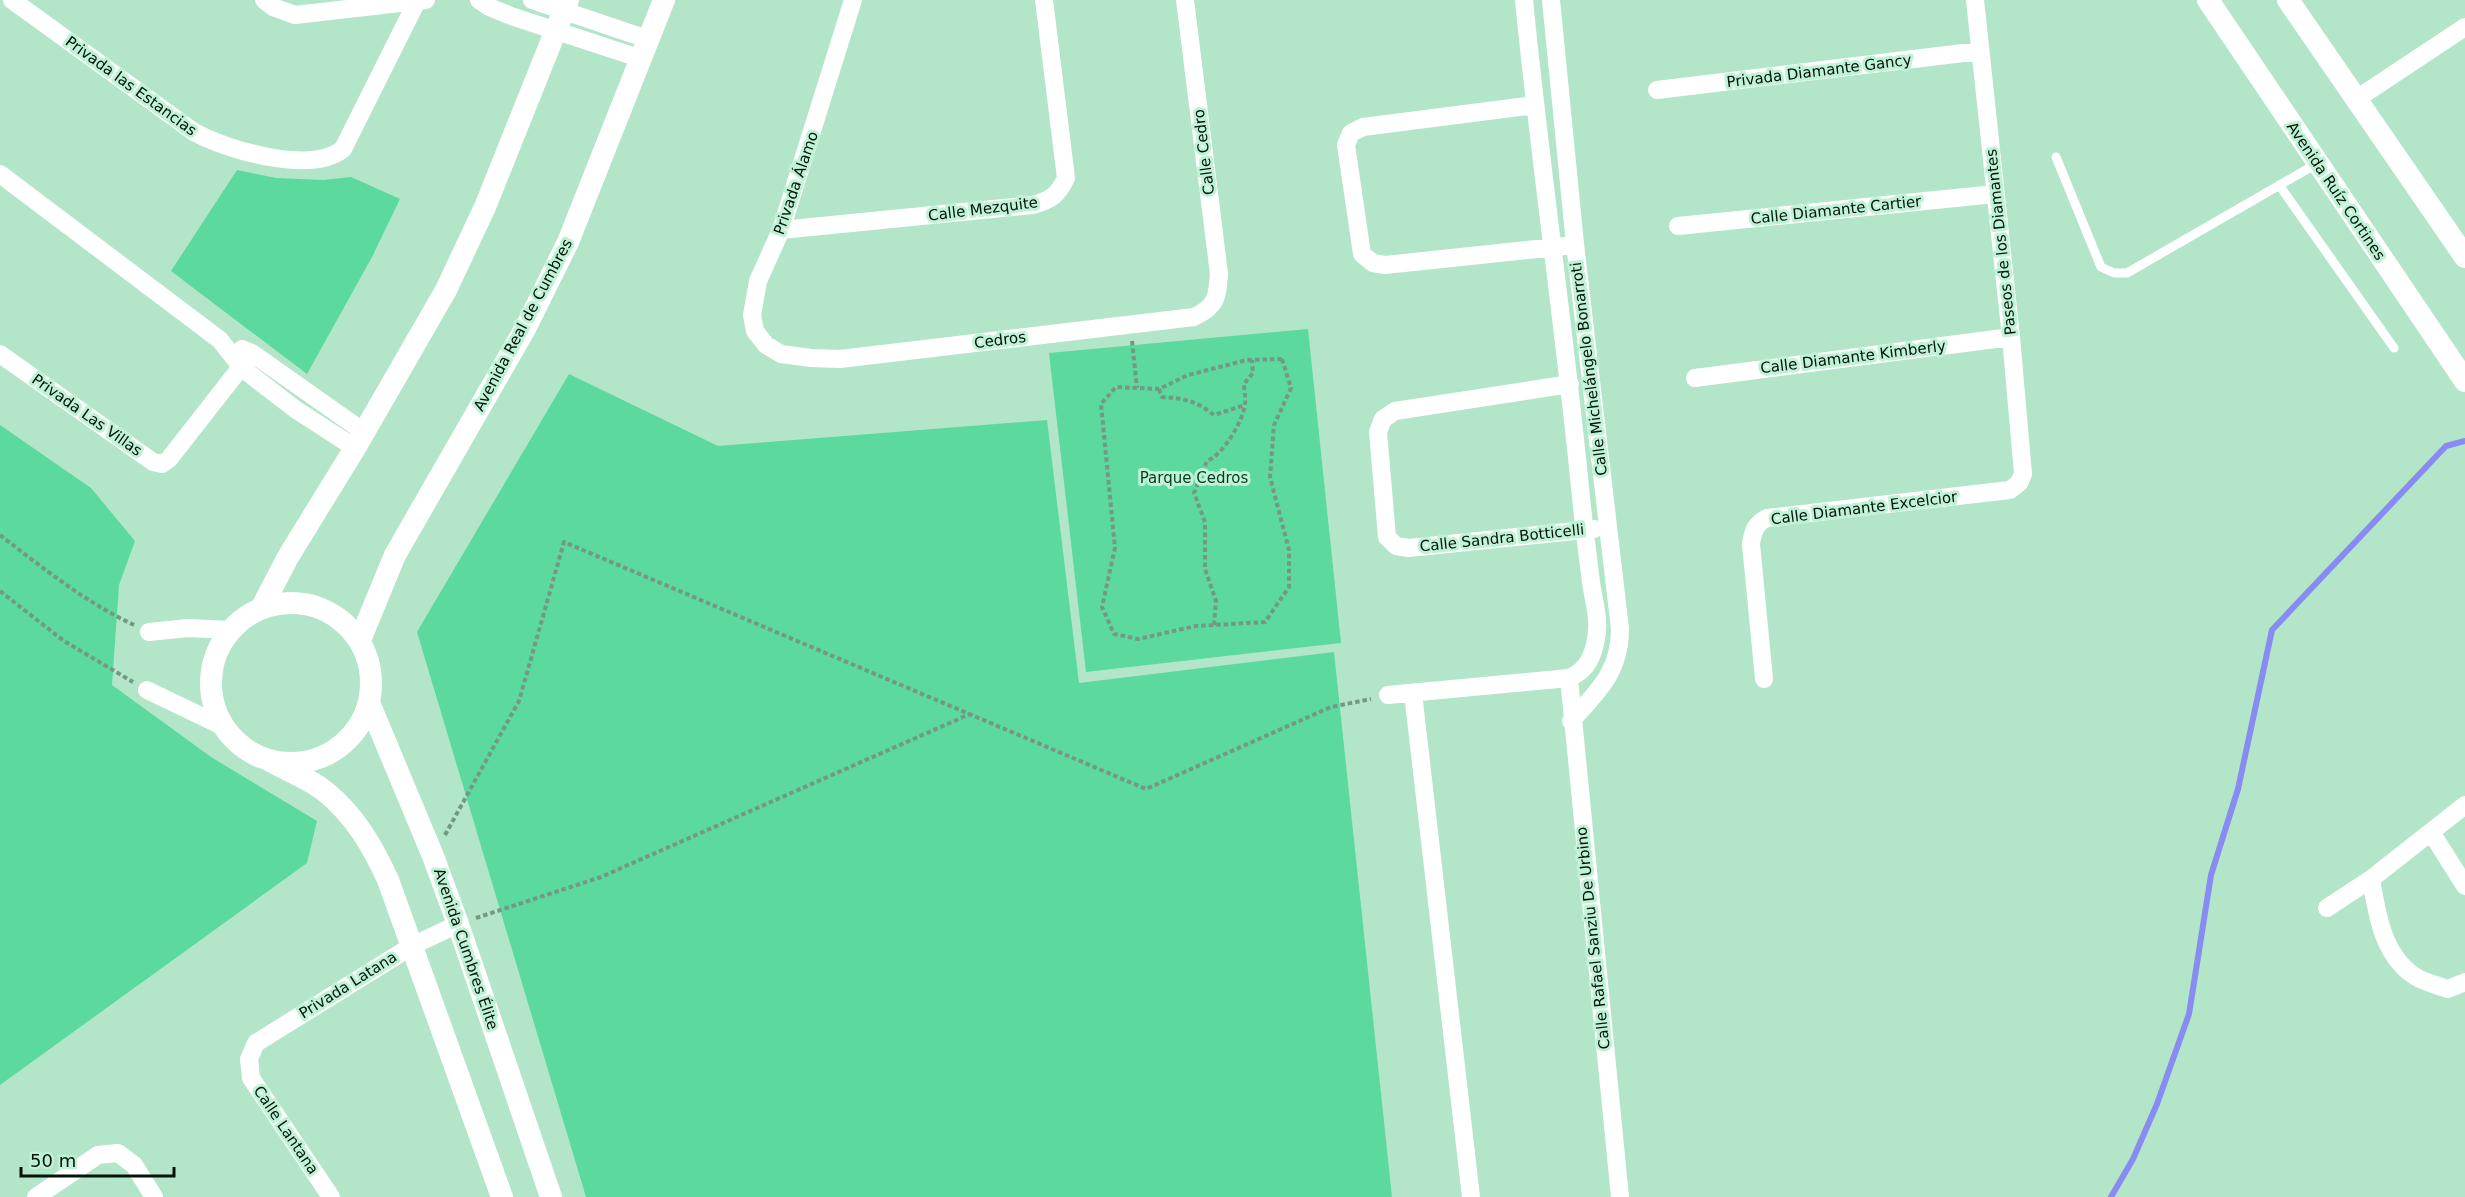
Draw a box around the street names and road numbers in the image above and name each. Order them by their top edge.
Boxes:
street label: Privada las Estancias [62,32,200,140]
street label: Privada Diamante Gancy [1725,51,1913,91]
street label: Calle Cedro [1190,108,1218,196]
street label: Avenida Ruíz Cortines [2283,118,2389,264]
street label: Privada Álamo [769,129,822,237]
street label: Paseos de los Diamantes [1982,148,2020,336]
street label: Calle Diamante Cartier [1750,192,1923,228]
street label: Calle Mezquite [927,193,1039,225]
street label: Avenida Real de Cumbres [470,236,576,414]
street label: Calle Michelángelo Bonarroti [1567,261,1611,477]
street label: Cedros [973,328,1027,352]
street label: Calle Diamante Kimberly [1759,337,1947,377]
street label: Privada Las Villas [28,370,146,460]
street label: Calle Diamante Excelcior [1770,488,1959,528]
street label: Calle Sandra Botticelli [1419,520,1585,556]
street label: Calle Rafael Sanziu De Urbino [1572,826,1614,1050]
street label: Avenida Cumbres Élite [430,866,503,1032]
street label: Privada Latana [296,948,400,1022]
street label: Calle Lantana [250,1082,322,1178]

